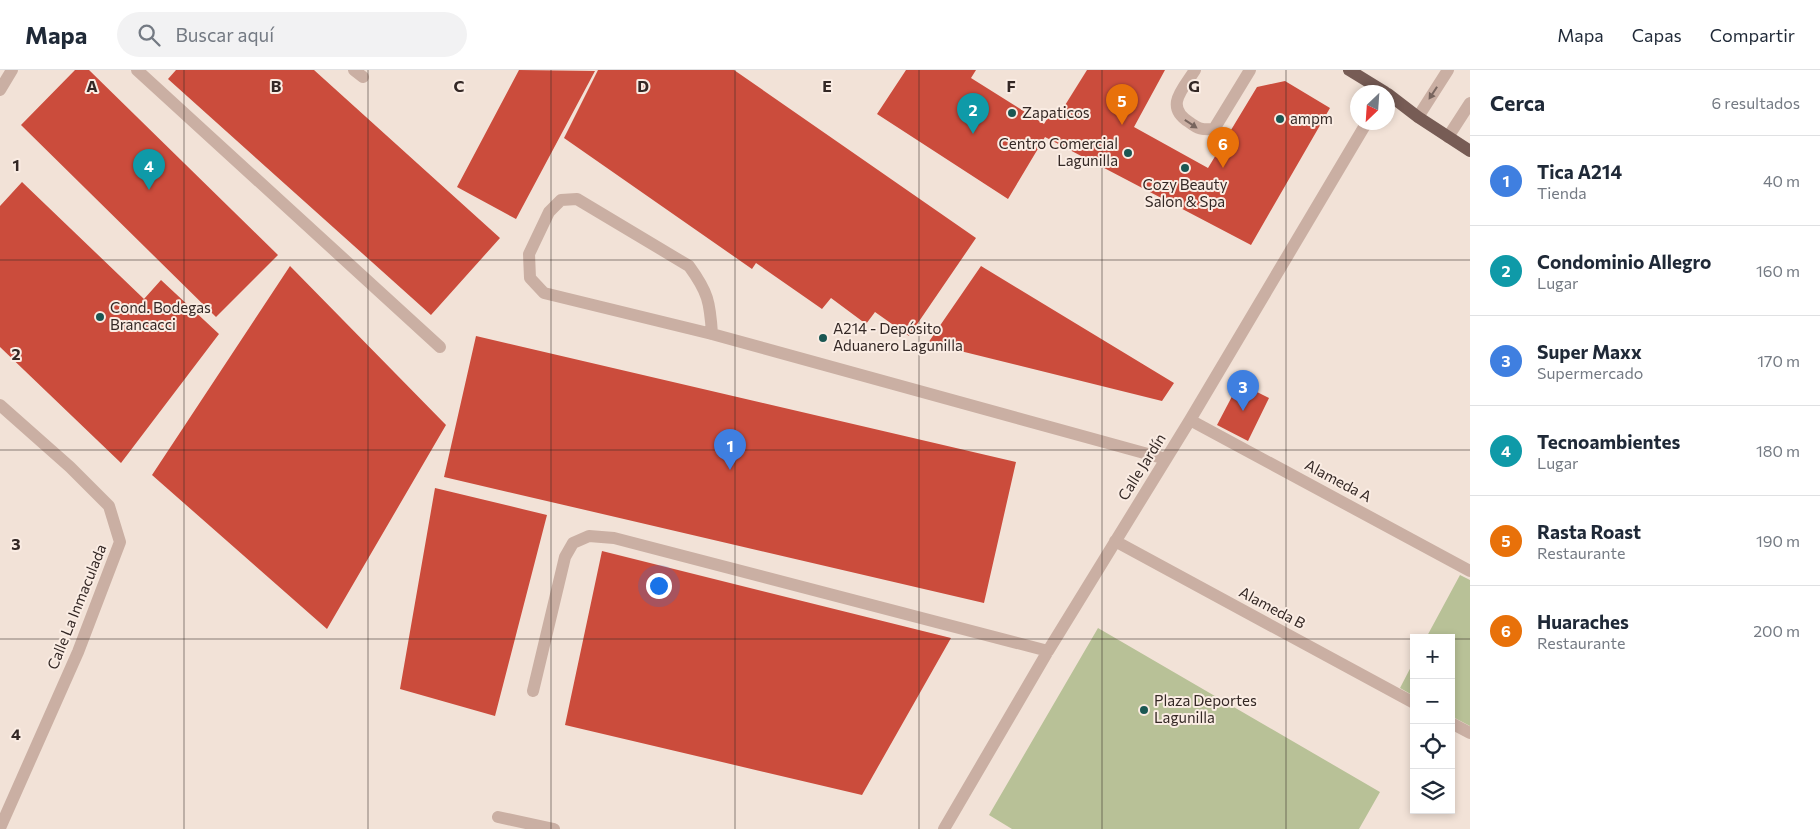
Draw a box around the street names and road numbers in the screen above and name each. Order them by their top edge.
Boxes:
street label: Calle Jardín [1113,430,1169,503]
street label: Alameda A [1302,455,1375,505]
street label: Calle La Inmaculada [43,541,109,672]
street label: Alameda B [1236,582,1309,632]

